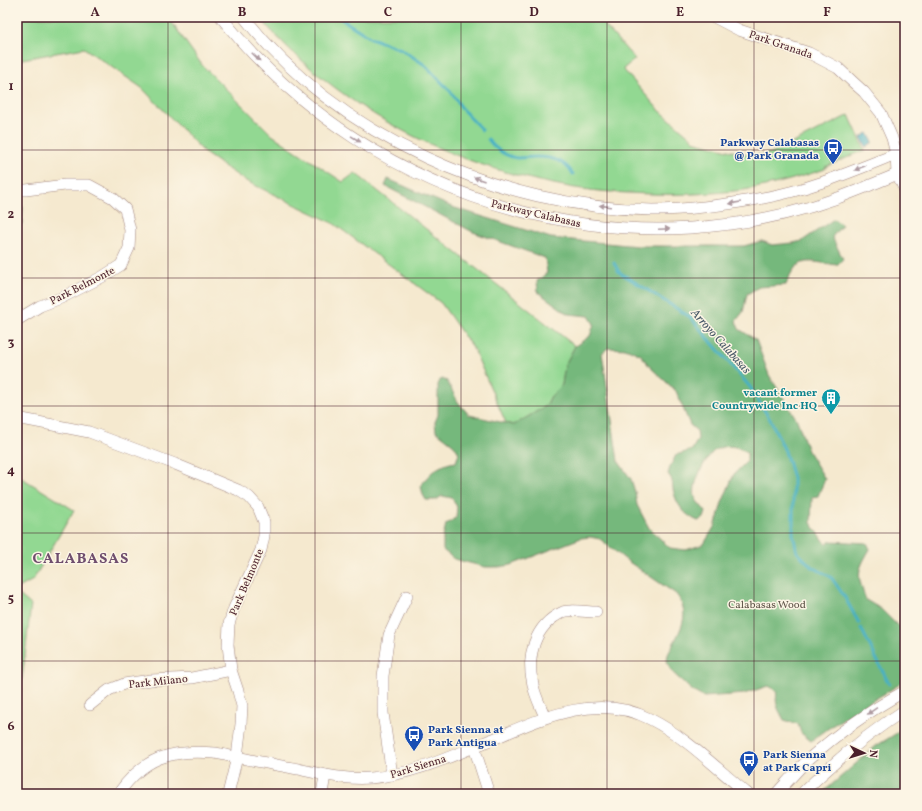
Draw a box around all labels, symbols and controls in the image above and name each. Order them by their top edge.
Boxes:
text: A [90,4,100,22]
text: B [238,4,247,22]
text: C [384,4,392,22]
text: D [529,4,539,22]
text: E [676,4,684,22]
text: F [823,4,831,22]
street label: Park Granada [747,27,815,64]
one-way arrow [251,52,261,62]
text: 1 [8,78,14,96]
one-way arrow [350,136,362,143]
place label: Parkway Calabasas @ Park Granada [720,136,819,164]
bus stop icon: Parkway Calabasas @ Park Granada [822,137,844,165]
one-way arrow [853,166,865,172]
one-way arrow [472,175,484,181]
street label: Parkway Calabasas [489,197,582,232]
one-way arrow [729,200,741,206]
one-way arrow [599,203,611,210]
text: 2 [8,206,15,224]
one-way arrow [658,226,671,232]
street label: Park Belmonte [48,264,118,309]
water label: Arroyo Calabasas [686,305,754,378]
text: 3 [8,334,15,352]
place label: vacant former Countrywide Inc HQ [712,386,818,414]
building icon: vacant former Countrywide Inc HQ [820,387,842,415]
text: 4 [7,462,15,480]
street label: Park Belmonte [227,547,268,618]
district label: CALABASAS [33,549,129,570]
text: 5 [8,590,14,608]
park label: Calabasas Wood [728,598,806,613]
street label: Park Milano [128,672,189,693]
one-way arrow [867,707,877,715]
text: 6 [7,718,15,736]
place label: Park Sienna at Park Antigua [428,723,503,751]
bus stop icon: Park Sienna at Park Antigua [403,724,425,752]
north arrow [844,733,884,773]
place label: Park Sienna at Park Capri [763,748,832,776]
bus stop icon: Park Sienna at Park Capri [738,749,760,777]
text: N [865,749,880,758]
street label: Park Sienna [389,752,449,783]

